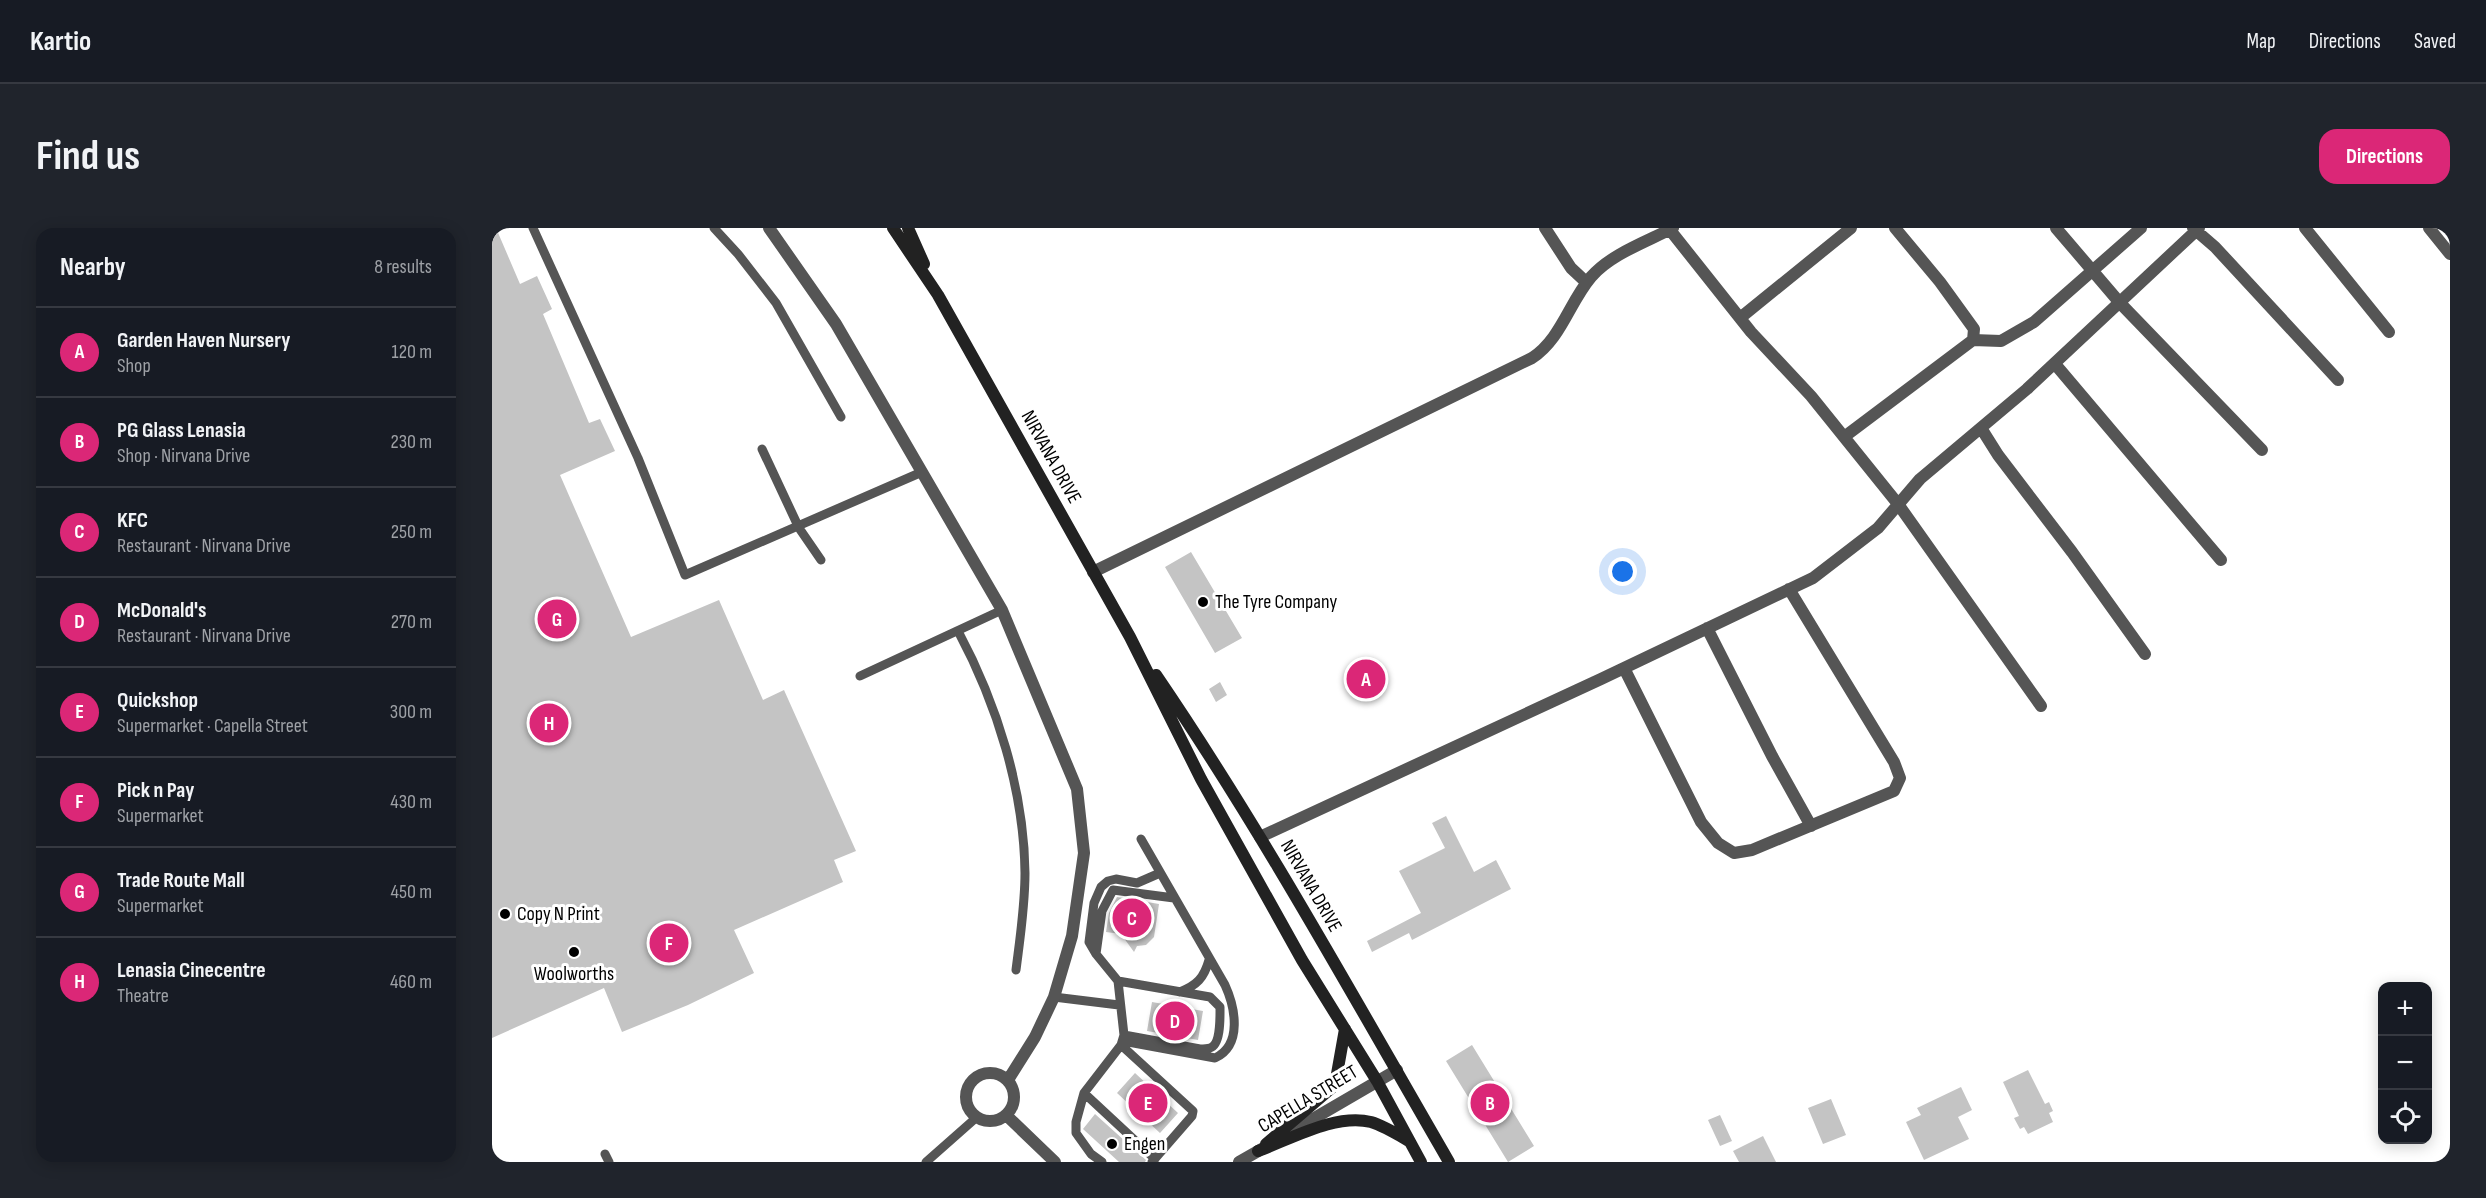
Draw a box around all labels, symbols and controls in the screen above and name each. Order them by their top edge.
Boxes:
text: Kartio [30,25,91,58]
text: Map [2246,29,2276,54]
text: Directions [2309,29,2381,54]
text: Saved [2414,29,2456,54]
button: Directions [2319,129,2450,184]
text: Find us [36,131,140,182]
text: Nearby [60,252,126,283]
text: 8 results [374,255,432,279]
text: Garden Haven Nursery [117,327,290,354]
text: A [75,340,84,364]
text: 120 m [392,340,432,364]
text: Shop [117,354,151,378]
street label: NIRVANA DRIVE [1016,406,1086,508]
text: PG Glass Lenasia [117,417,246,444]
text: B [75,430,84,454]
text: 230 m [390,430,432,454]
text: Shop · Nirvana Drive [117,444,250,468]
text: KFC [117,507,148,534]
text: C [74,520,85,544]
text: 250 m [391,520,432,544]
text: Restaurant · Nirvana Drive [117,534,291,558]
your location [1608,557,1637,586]
place label: The Tyre Company [1215,590,1337,614]
marker: The Tyre Company [1196,595,1210,609]
pin: G [538,596,576,642]
text: McDonald's [117,597,206,624]
text: D [74,610,85,634]
text: 270 m [391,610,432,634]
text: Restaurant · Nirvana Drive [117,624,291,648]
pin: A [1346,656,1386,702]
text: Quickshop [117,687,198,714]
text: E [75,700,84,724]
text: 300 m [390,700,432,724]
pin: H [530,700,568,746]
text: Supermarket · Capella Street [117,714,308,738]
text: Pick n Pay [117,777,194,804]
text: F [75,790,84,814]
text: 430 m [390,790,432,814]
text: Supermarket [117,804,204,828]
street label: NIRVANA DRIVE [1275,836,1347,936]
text: Trade Route Mall [117,867,245,894]
text: G [74,880,85,904]
text: 450 m [391,880,432,904]
text: Supermarket [117,894,204,918]
pin: C [1112,896,1152,940]
place label: Copy N Print [517,902,600,926]
marker: Copy N Print [498,907,512,921]
pin: F [650,920,688,966]
marker: Woolworths [567,945,581,959]
text: Lenasia Cinecentre [117,957,266,984]
place label: Woolworths [534,962,614,986]
text: H [74,970,85,994]
text: 460 m [390,970,432,994]
map controls [2378,982,2432,1144]
button: + [2378,982,2432,1036]
text: Theatre [117,984,169,1008]
pin: D [1156,998,1194,1044]
button: − [2378,1036,2432,1090]
street label: CAPELLA STREET [1254,1060,1362,1138]
pin: E [1128,1080,1168,1126]
pin: B [1470,1080,1510,1126]
button: locate [2378,1090,2432,1144]
place label: Engen [1124,1132,1165,1156]
marker: Engen [1105,1137,1119,1151]

